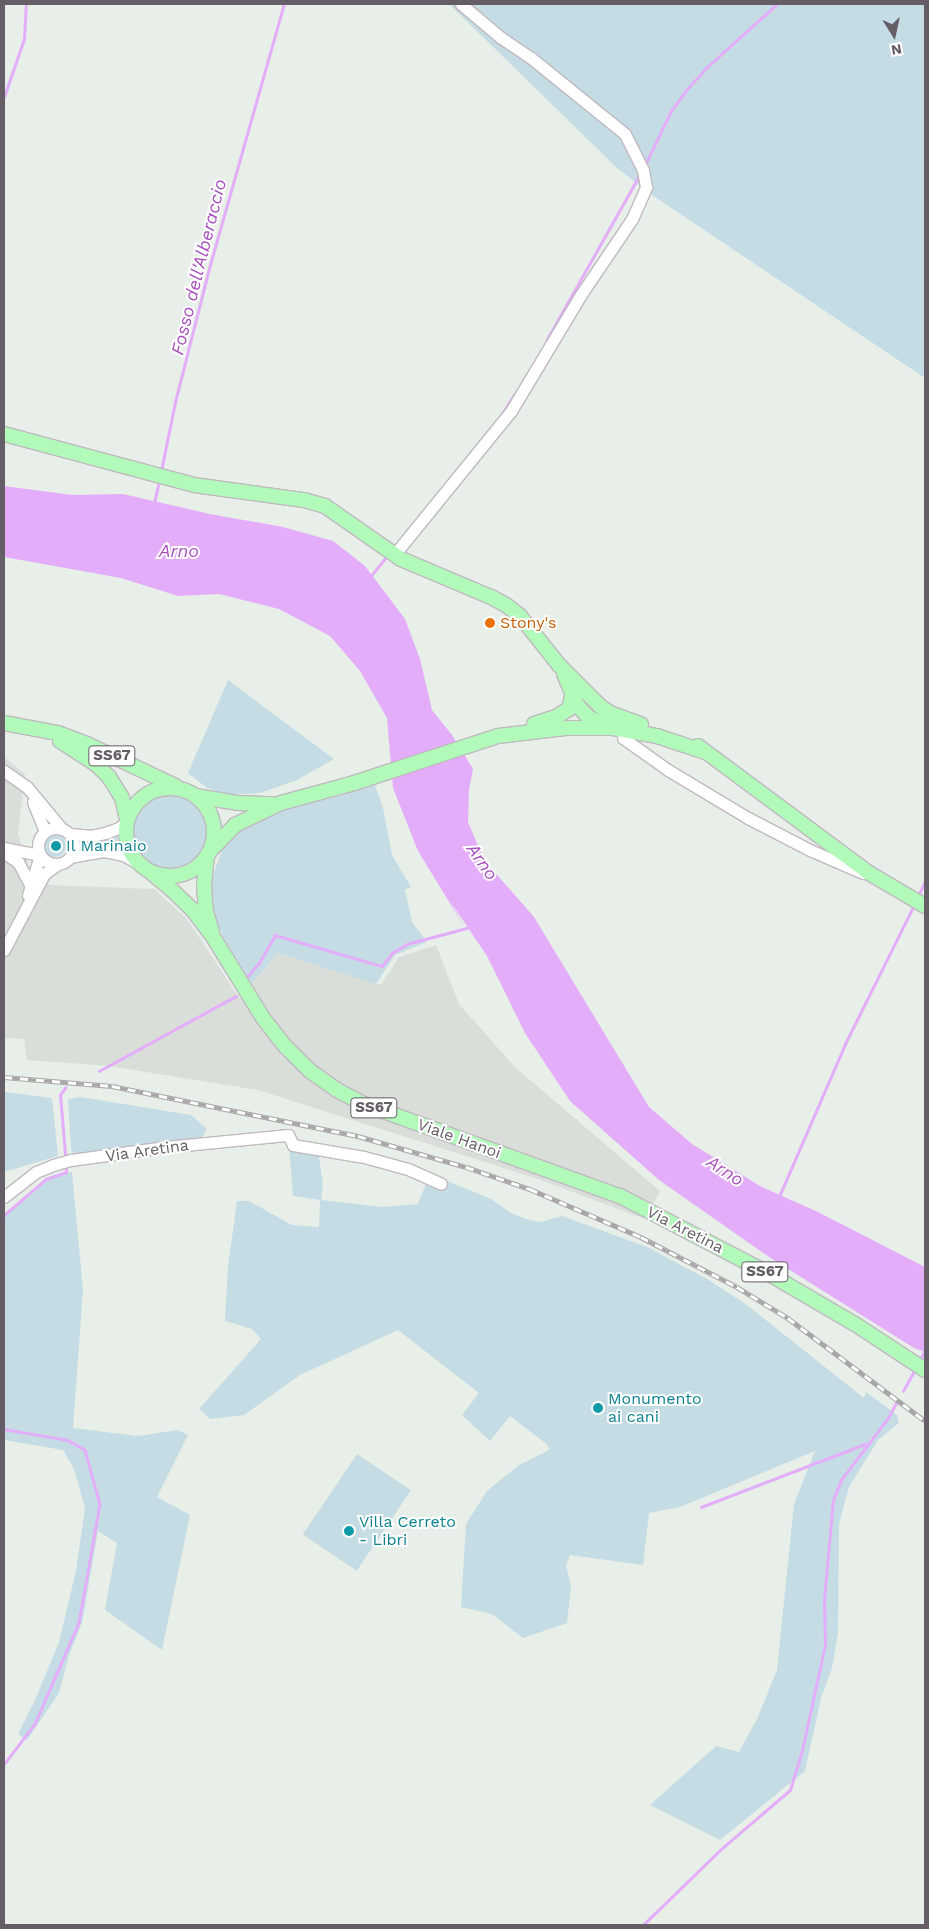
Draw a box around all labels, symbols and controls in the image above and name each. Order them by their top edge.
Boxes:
north arrow [869,10,919,60]
text: N [890,41,903,59]
water label: Fosso dell'Alberaccio [167,177,231,357]
water label: Arno [159,540,199,562]
place label: Stony's [500,613,556,633]
marker: Stony's [484,617,496,629]
road number: SS67 [88,744,136,768]
place label: Il Marinaio [66,836,147,856]
water label: Arno [462,839,502,885]
marker: Il Marinaio [50,840,62,852]
road number: SS67 [350,1096,398,1120]
street label: Viale Hanoi [414,1115,504,1163]
street label: Via Aretina [104,1136,190,1166]
water label: Arno [702,1151,748,1191]
street label: Via Aretina [643,1202,727,1258]
road number: SS67 [741,1260,789,1284]
place label: Monumento ai cani [608,1389,701,1427]
marker: Monumento ai cani [592,1402,604,1414]
place label: Villa Cerreto - Libri [359,1512,456,1550]
marker: Villa Cerreto - Libri [343,1525,355,1537]

